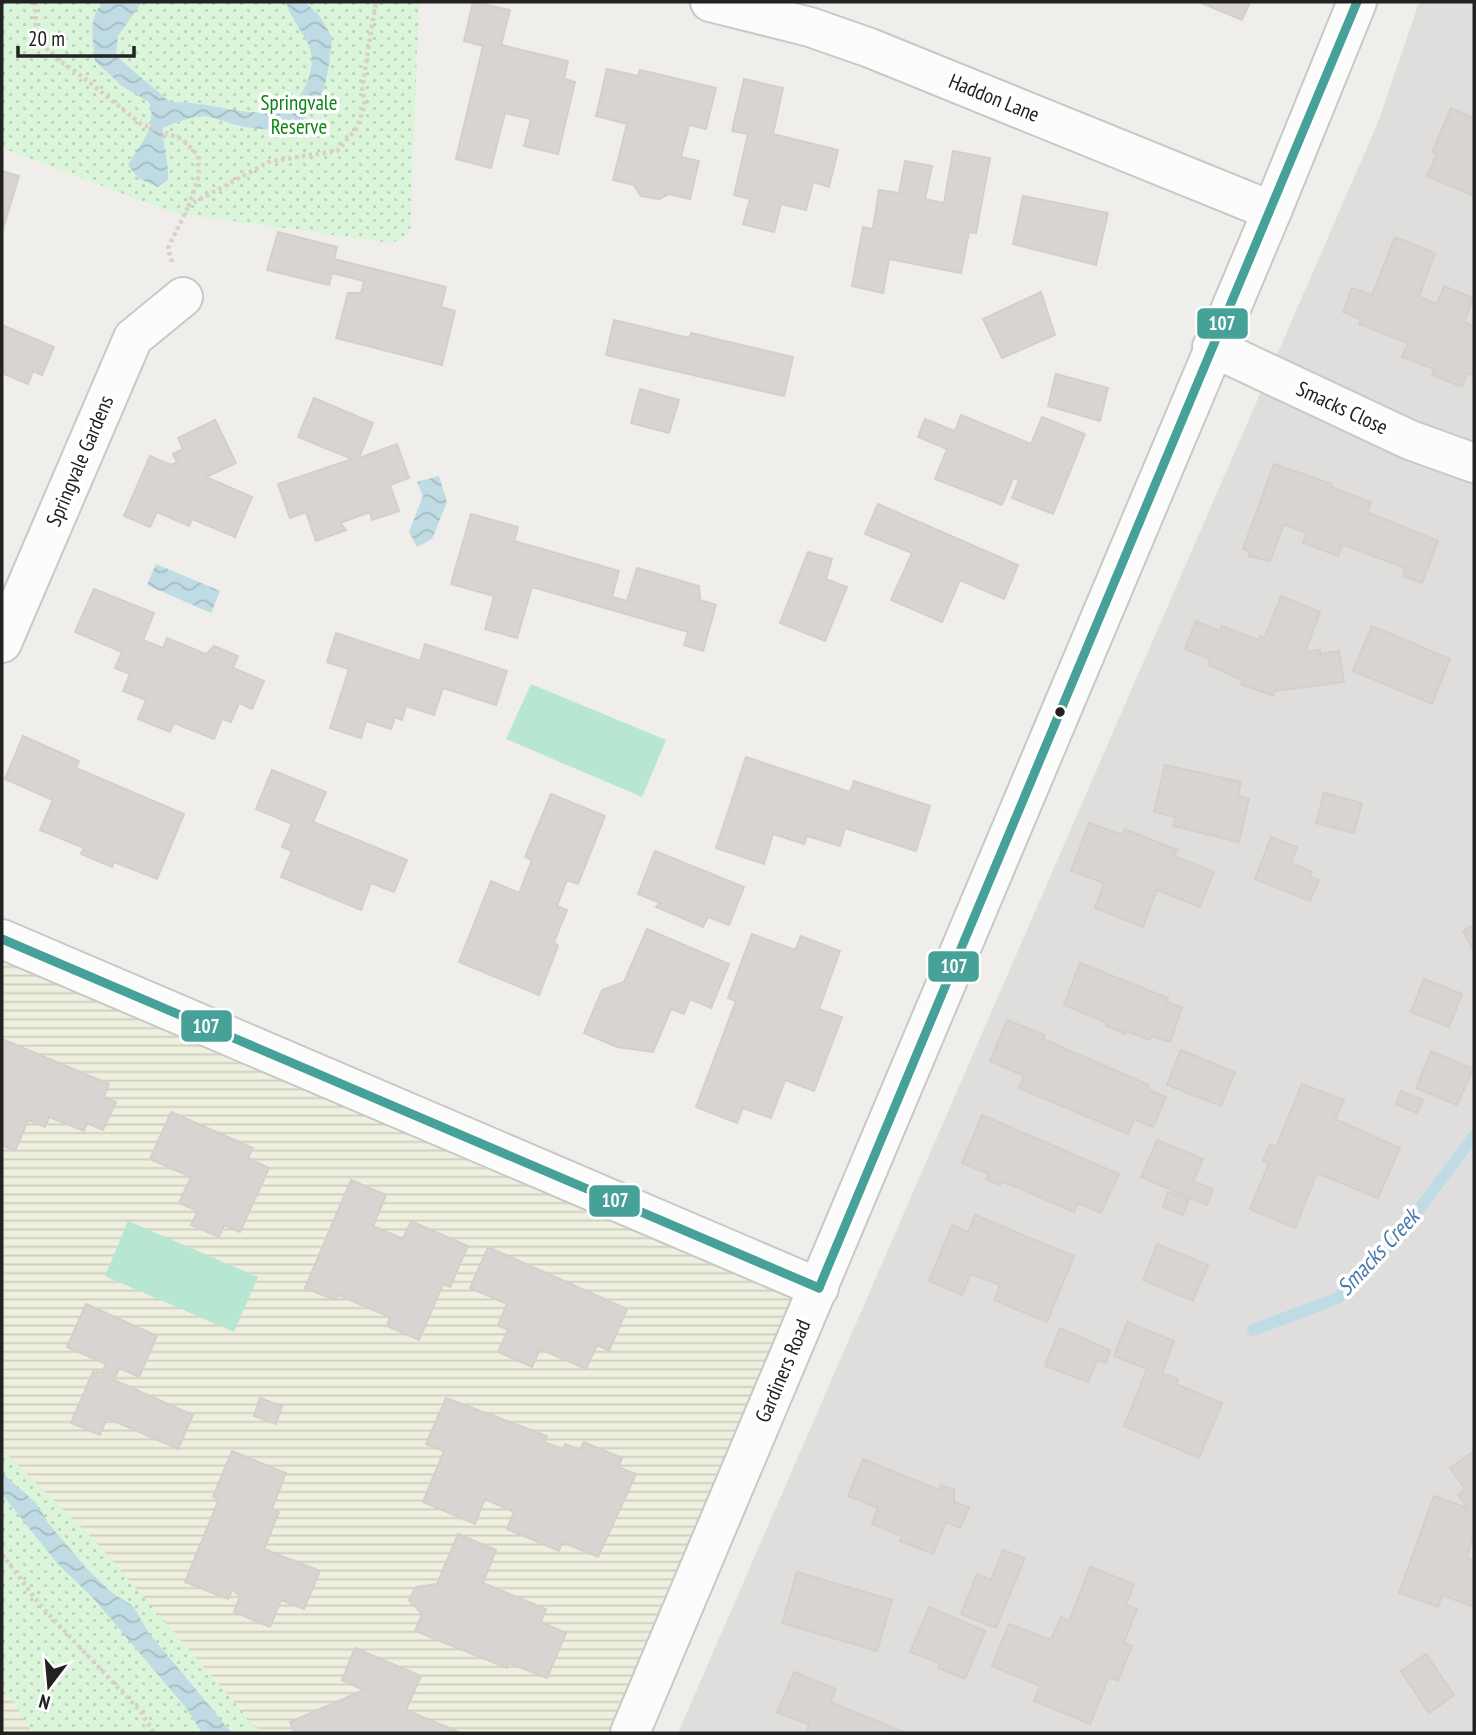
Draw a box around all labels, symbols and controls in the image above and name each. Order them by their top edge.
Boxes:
scale bar [18,14,133,58]
text: 20 m [28,25,65,52]
street label: Haddon Lane [945,67,1043,128]
park label: Springvale Reserve [261,89,337,140]
line badge: 107 [1196,307,1249,340]
text: 107 [1208,311,1236,335]
street label: Smacks Close [1292,375,1392,440]
street label: Springvale Gardens [40,391,119,530]
unlabelled marker [1053,705,1067,719]
line badge: 107 [927,950,980,983]
text: 107 [940,954,968,978]
line badge: 107 [180,1009,233,1043]
text: 107 [192,1014,220,1038]
line badge: 107 [588,1184,641,1218]
text: 107 [601,1188,629,1212]
water label: Smacks Creek [1330,1200,1427,1301]
street label: Gardiners Road [749,1315,816,1426]
north arrow [14,1651,84,1721]
text: N [36,1689,53,1715]

